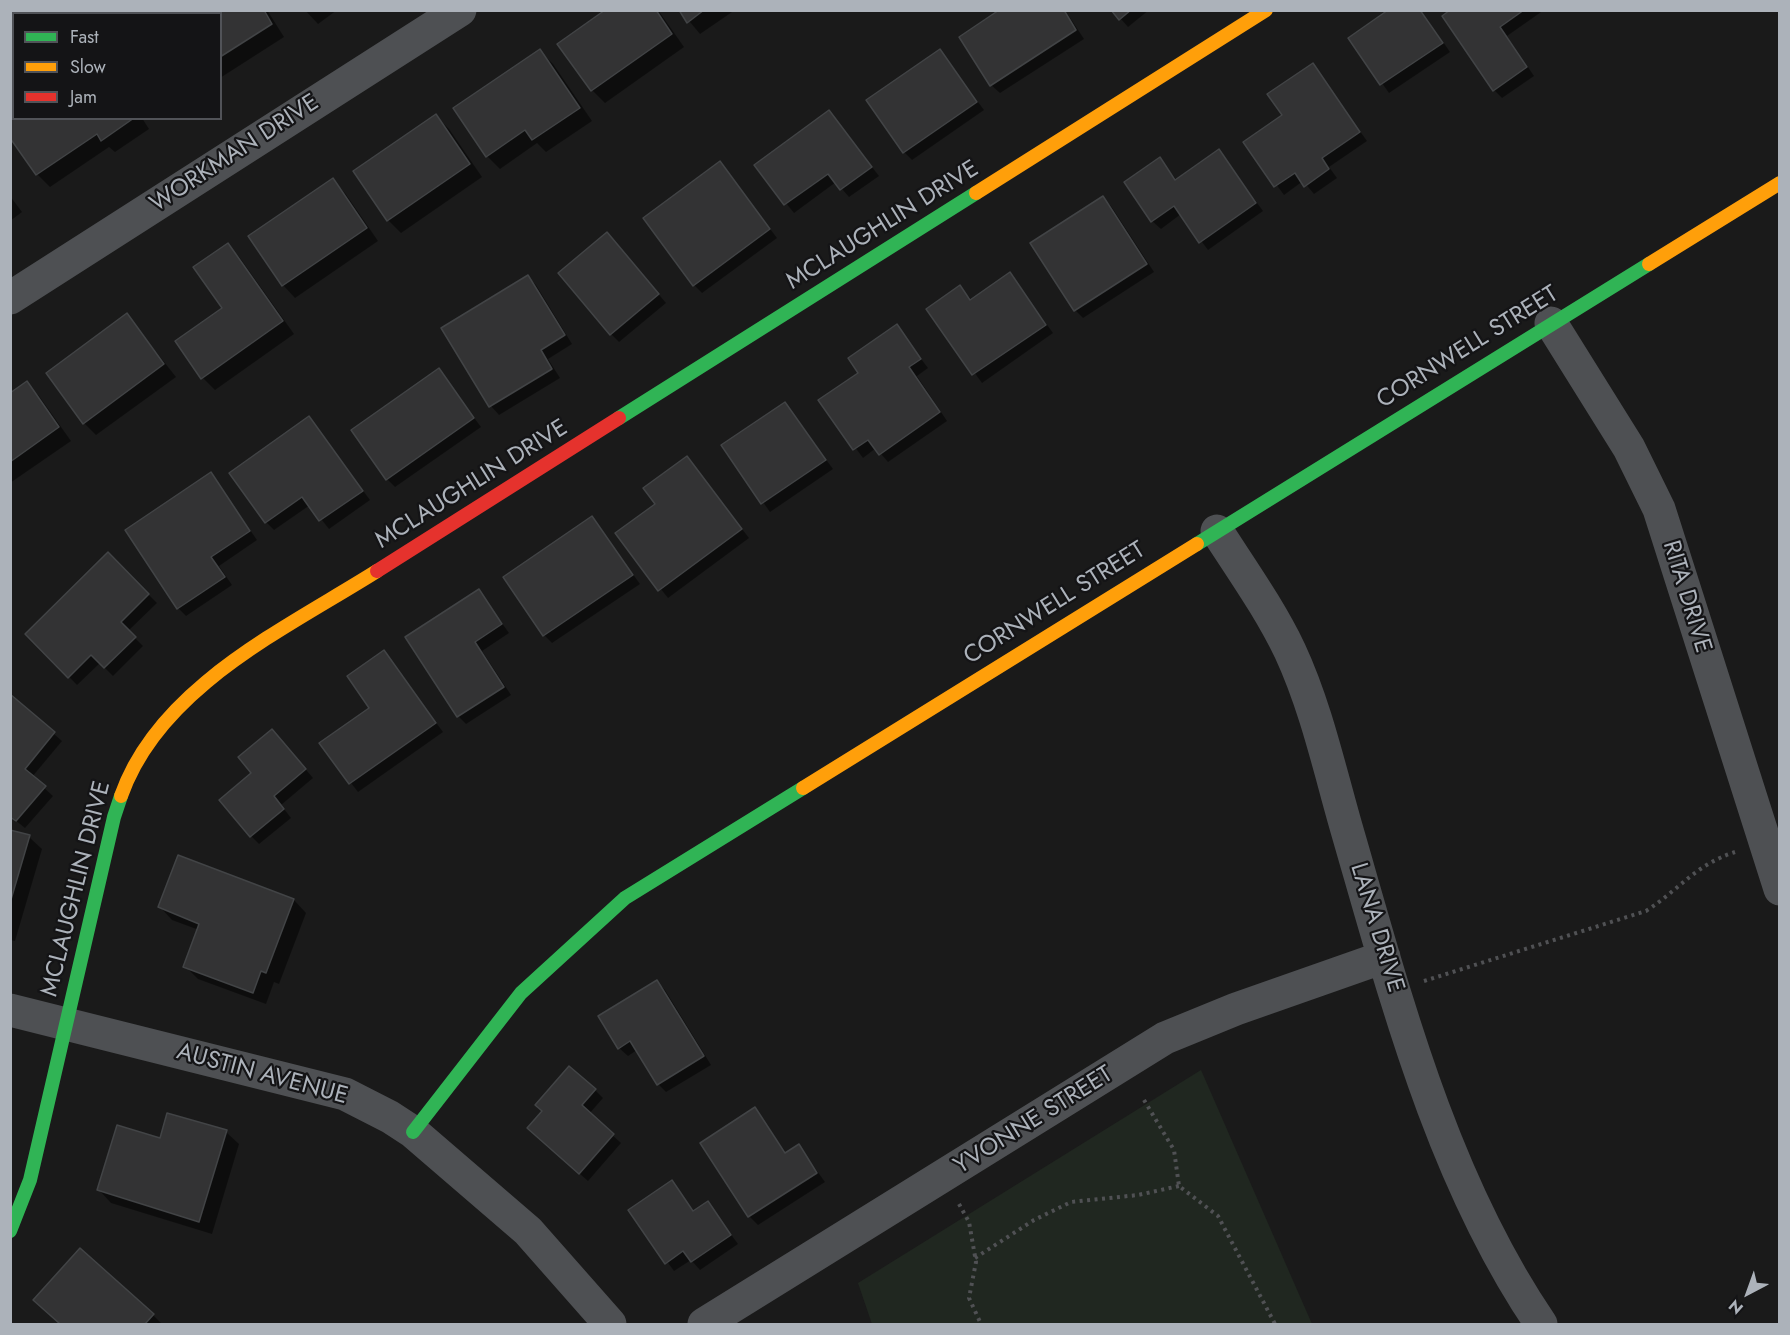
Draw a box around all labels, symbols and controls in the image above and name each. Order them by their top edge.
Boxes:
legend [12,12,222,120]
text: Fast [70,24,99,50]
text: Slow [70,54,106,80]
text: Jam [70,84,97,110]
street label: WORKMAN DRIVE [145,89,325,219]
street label: MCLAUGHLIN DRIVE [782,155,984,297]
street label: CORNWELL STREET [1372,281,1564,415]
street label: MCLAUGHLIN DRIVE [371,414,573,556]
street label: CORNWELL STREET [959,537,1151,671]
street label: RITA DRIVE [1655,537,1717,657]
street label: MCLAUGHLIN DRIVE [36,778,118,1000]
street label: LANA DRIVE [1343,860,1409,996]
street label: AUSTIN AVENUE [173,1038,351,1112]
street label: YVONNE STREET [949,1061,1119,1181]
north arrow [1718,1263,1778,1323]
text: N [1724,1294,1748,1320]

